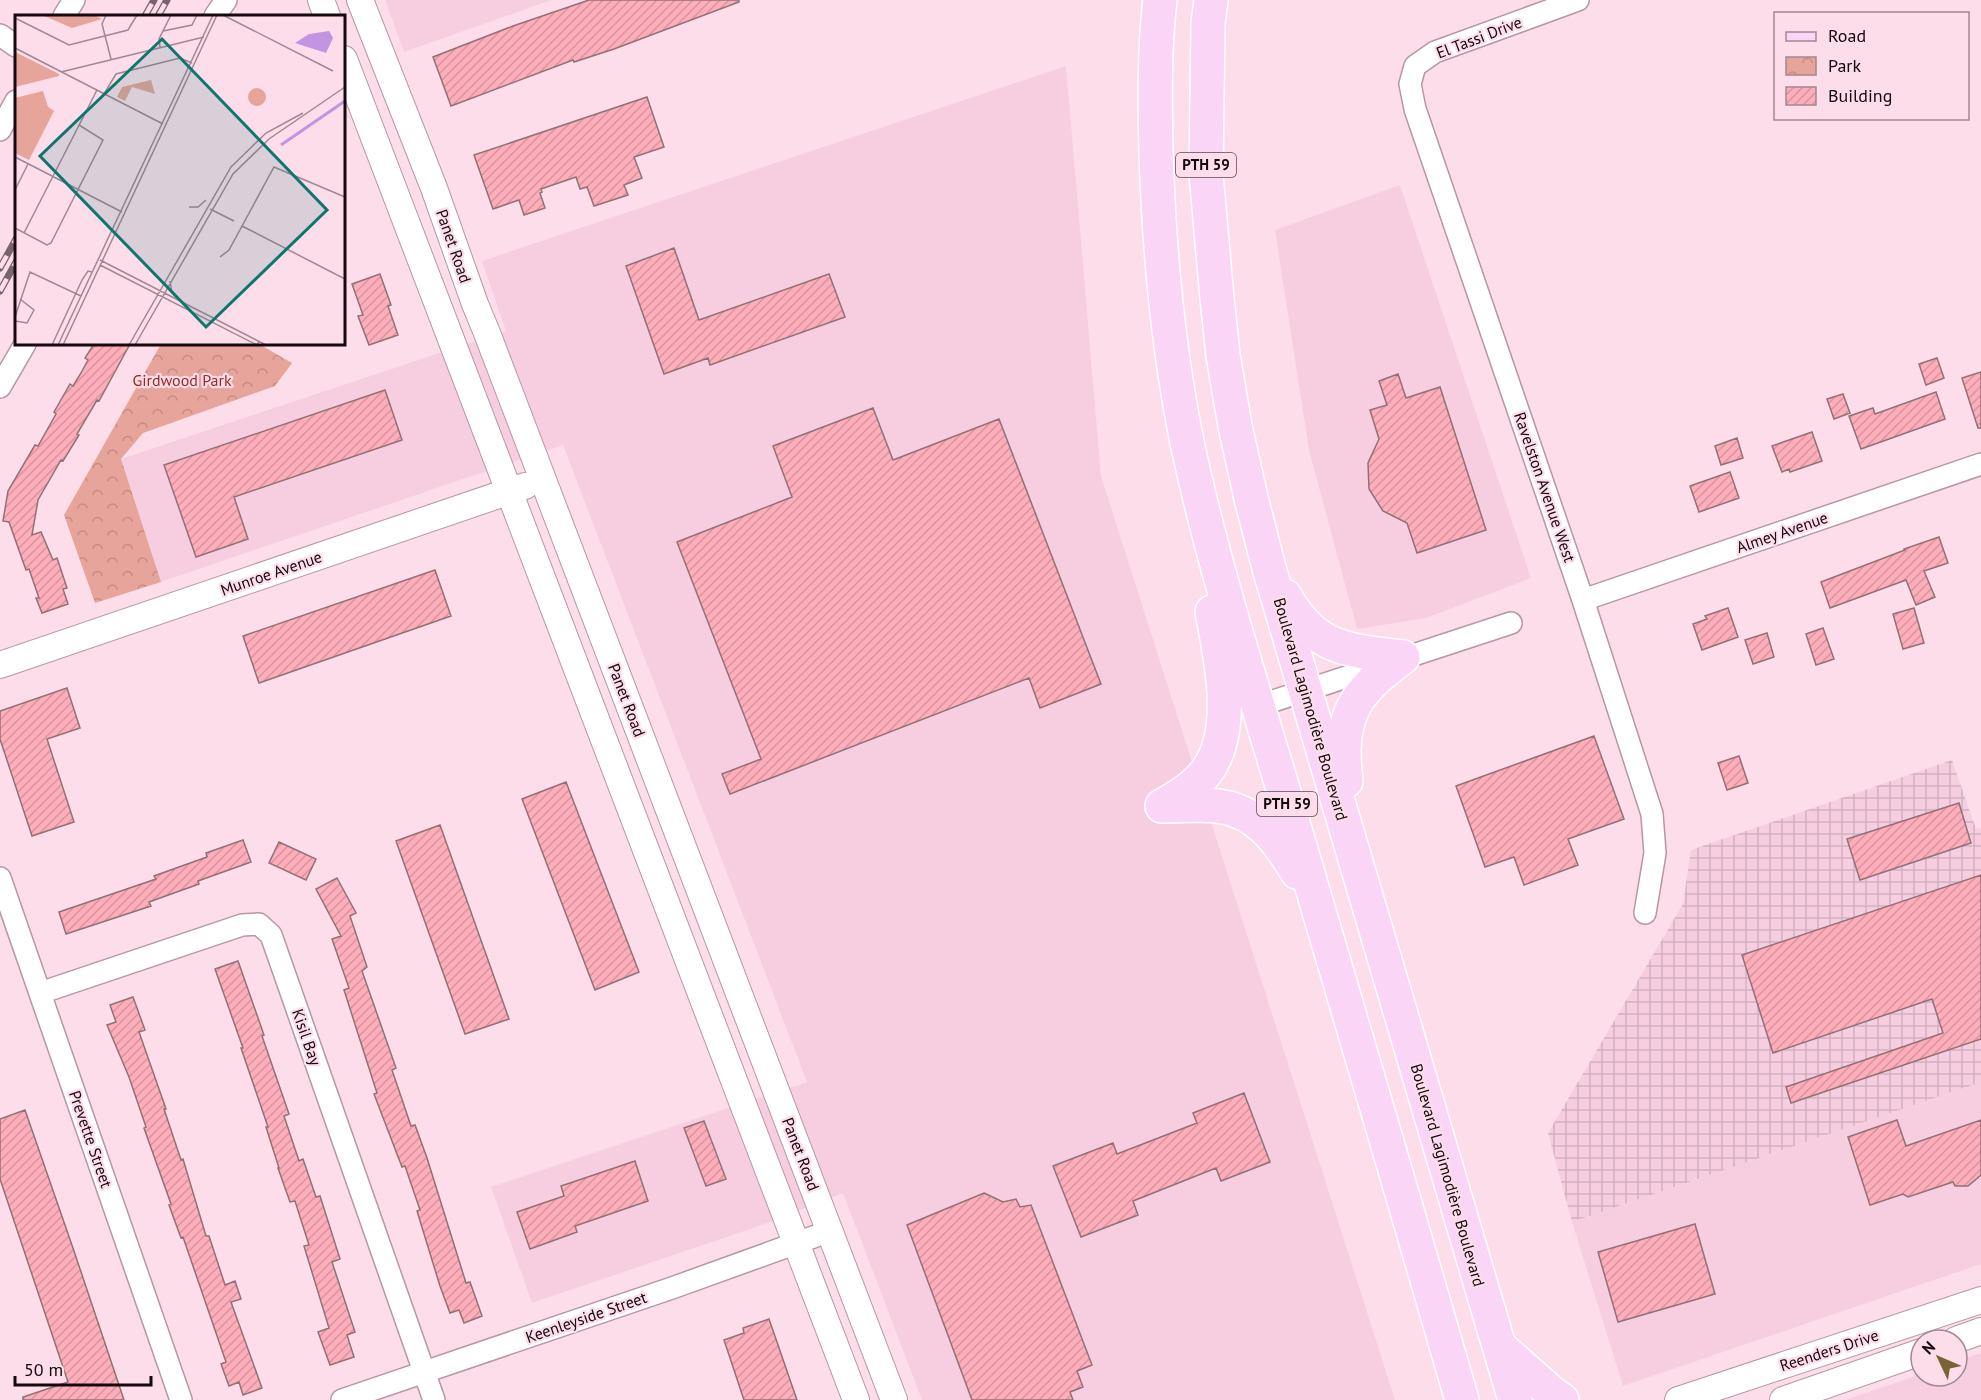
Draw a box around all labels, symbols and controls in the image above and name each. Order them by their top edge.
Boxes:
street label: El Tassi Drive [1433,12,1525,62]
legend [1774,12,1969,120]
inset map [15,15,345,345]
text: Road [1828,24,1866,47]
text: Park [1828,54,1861,77]
text: Building [1828,84,1892,107]
road number: PTH 59 [1176,153,1236,177]
street label: Panet Road [432,206,476,286]
park label: Girdwood Park [132,370,232,390]
street label: Ravelston Avenue West [1510,409,1580,565]
street label: Almey Avenue [1734,507,1830,557]
street label: Munroe Avenue [218,546,324,600]
street label: Boulevard Lagimodière Boulevard [1270,595,1352,823]
street label: Panet Road [604,661,650,739]
road number: PTH 59 [1257,792,1317,816]
street label: Kisil Bay [288,1006,326,1069]
street label: Boulevard Lagimodière Boulevard [1407,1061,1489,1289]
street label: Prevette Street [65,1088,117,1191]
street label: Panet Road [778,1115,824,1193]
street label: Keenleyside Street [523,1287,650,1347]
street label: Reenders Drive [1777,1325,1881,1375]
north arrow [1909,1328,1969,1388]
text: N [1917,1337,1939,1358]
scale bar [15,1349,152,1387]
text: 50 m [24,1358,63,1381]

